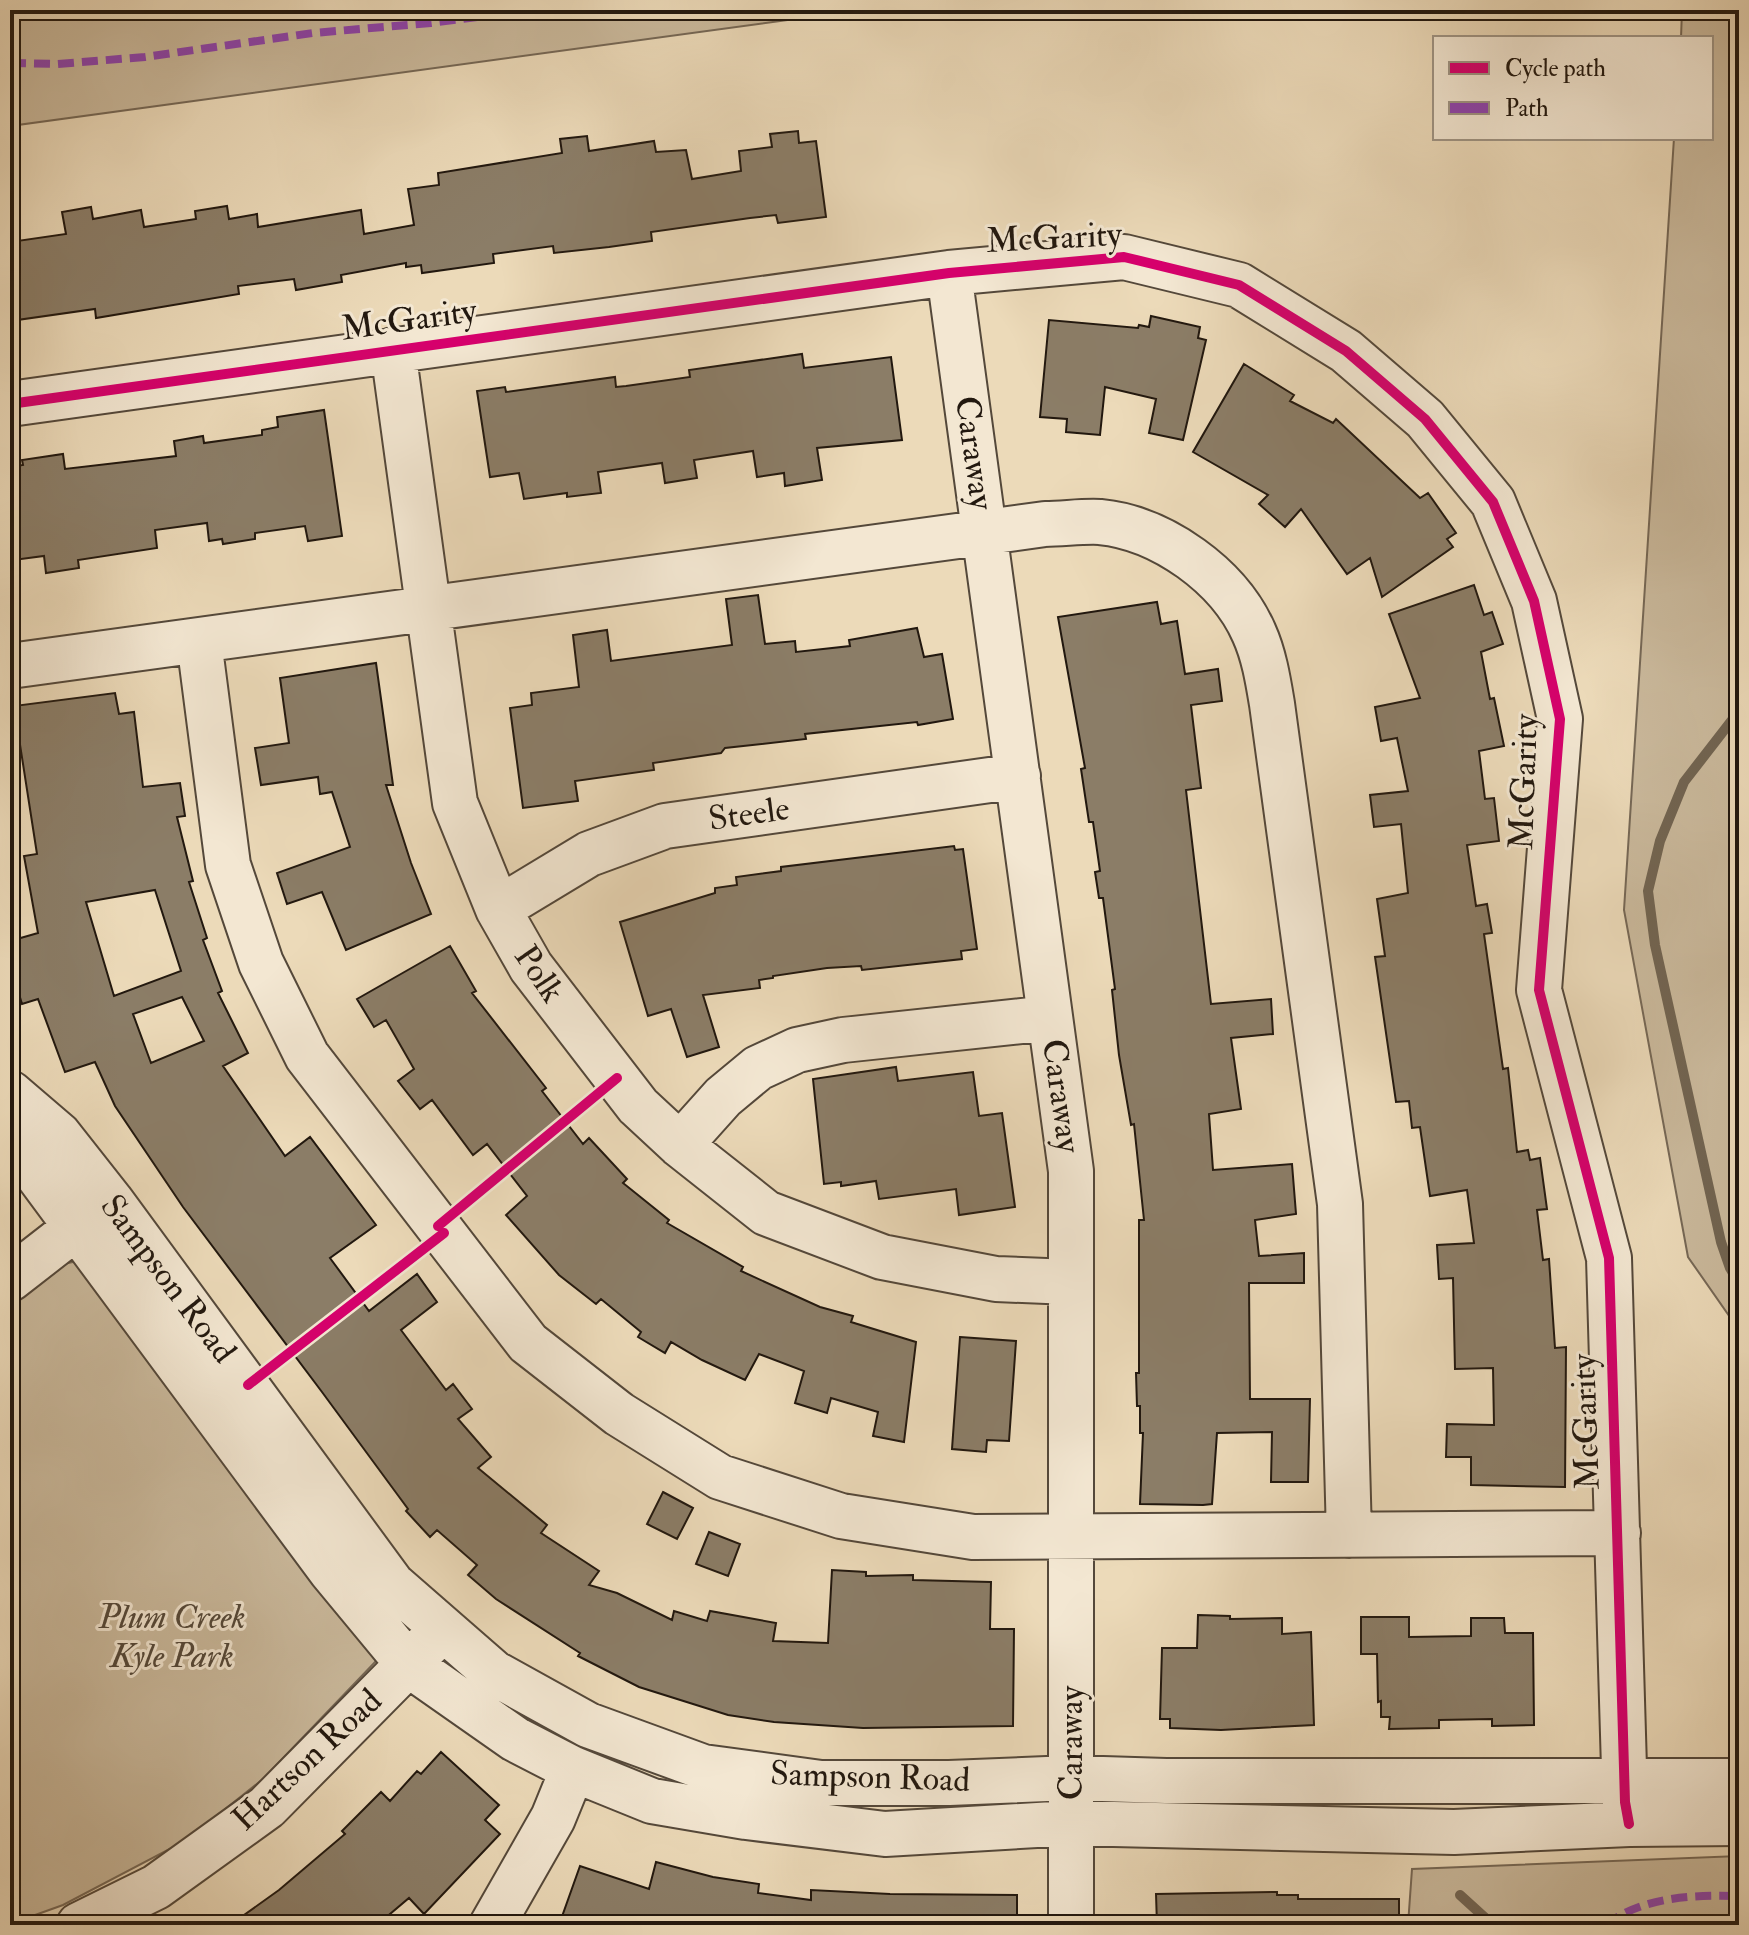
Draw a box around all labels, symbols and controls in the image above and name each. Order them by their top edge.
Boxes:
legend [1433,36,1713,140]
text: Cycle path [1505,53,1606,84]
text: Path [1505,93,1549,124]
street label: McGarity [985,213,1124,263]
street label: McGarity [339,289,480,351]
street label: Caraway [945,393,1003,514]
street label: McGarity [1500,712,1548,851]
street label: Steele [706,787,792,841]
street label: Polk [504,937,574,1011]
street label: Caraway [1032,1036,1090,1157]
street label: Sampson Road [91,1186,246,1372]
street label: McGarity [1562,1352,1610,1491]
park label: Plum Creek Kyle Park [97,1596,246,1678]
street label: Hartson Road [223,1680,391,1840]
street label: Caraway [1050,1685,1093,1800]
street label: Sampson Road [769,1752,971,1802]

